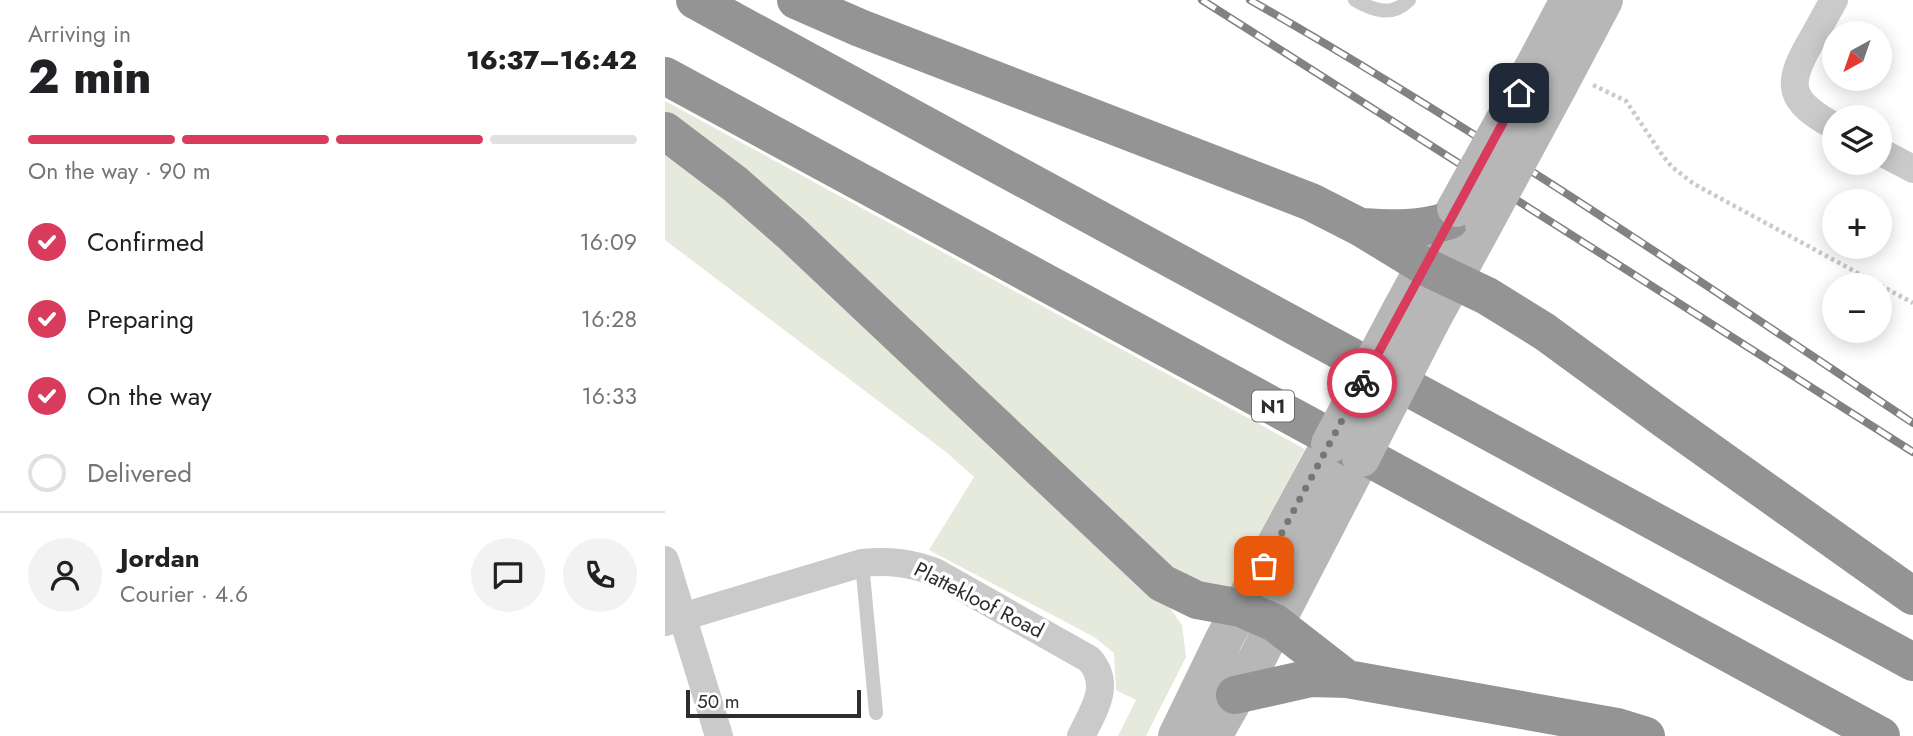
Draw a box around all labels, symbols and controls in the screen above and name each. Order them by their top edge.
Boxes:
text: Arriving in [28,17,131,51]
north arrow [1822,21,1892,91]
map controls [1822,21,1892,343]
text: 16:37–16:42 [466,41,637,79]
text: 2 min [28,44,152,110]
pin [1489,63,1549,123]
icon: home [1500,74,1538,112]
button: layers [1822,105,1892,175]
text: On the way · 90 m [28,154,211,188]
button: + [1822,189,1892,259]
icon: check [28,223,66,261]
text: Confirmed [87,223,204,261]
text: 16:09 [579,225,637,259]
button: − [1822,273,1892,343]
icon: check [28,300,66,338]
text: Preparing [87,300,194,338]
text: 16:28 [581,302,637,336]
courier [1327,348,1397,418]
icon: bike [1343,364,1381,402]
icon: check [28,377,66,415]
text: On the way [87,377,212,415]
text: 16:33 [581,379,637,413]
road number: N1 [1252,390,1294,422]
text: Delivered [87,454,192,492]
pin [1234,536,1294,596]
button: person [28,538,102,612]
button: chat [471,538,545,612]
button: phone [563,538,637,612]
text: Jordan [120,539,200,577]
icon: bag [1245,547,1283,585]
street label: Plattekloof Road [909,554,1049,646]
text: Courier · 4.6 [120,577,248,611]
scale bar [686,687,861,719]
text: 50 m [697,688,740,715]

